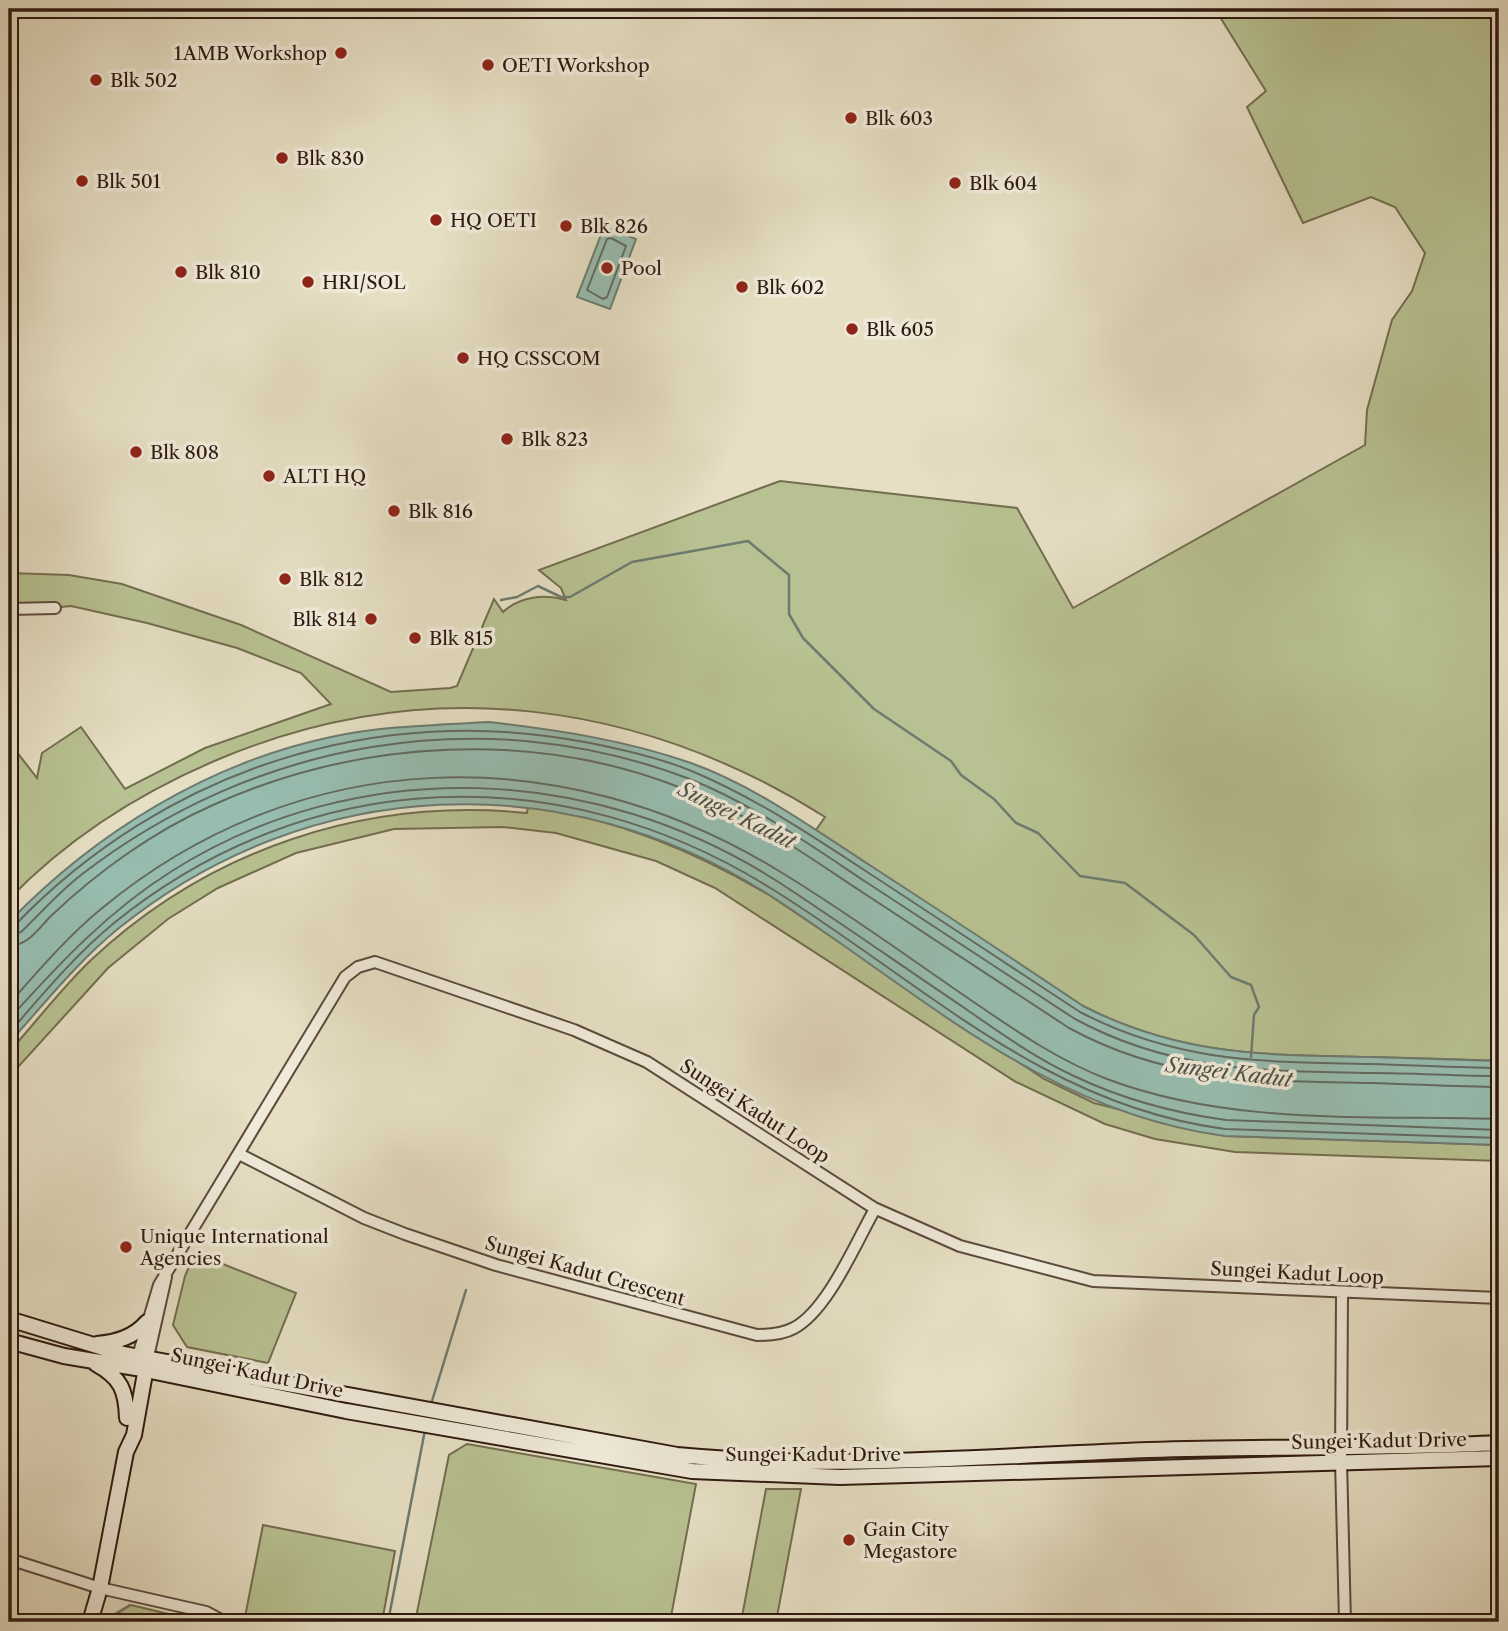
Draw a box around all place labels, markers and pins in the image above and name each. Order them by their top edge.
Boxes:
place label: 1AMB Workshop [174,42,327,65]
marker: 1AMB Workshop [333,45,349,61]
place label: OETI Workshop [502,54,650,77]
marker: OETI Workshop [480,57,496,73]
place label: Blk 502 [110,69,178,92]
marker: Blk 502 [88,72,104,88]
place label: Blk 603 [865,107,933,130]
marker: Blk 603 [843,110,859,126]
place label: Blk 830 [296,147,364,170]
marker: Blk 830 [274,150,290,166]
place label: Blk 501 [96,170,161,193]
place label: Blk 604 [969,172,1038,195]
marker: Blk 501 [74,173,90,189]
marker: Blk 604 [947,175,963,191]
place label: HQ OETI [450,209,537,232]
marker: HQ OETI [428,212,444,228]
place label: Blk 826 [580,215,648,238]
marker: Blk 826 [558,218,574,234]
place label: Pool [621,257,662,280]
marker: Pool [599,260,615,276]
place label: Blk 810 [195,261,261,284]
marker: Blk 810 [173,264,189,280]
place label: HRI/SOL [322,271,406,294]
marker: HRI/SOL [300,274,316,290]
place label: Blk 602 [756,276,825,299]
marker: Blk 602 [734,279,750,295]
place label: Blk 605 [866,318,934,341]
marker: Blk 605 [844,321,860,337]
place label: HQ CSSCOM [477,347,601,370]
marker: HQ CSSCOM [455,350,471,366]
place label: Blk 823 [521,428,588,451]
marker: Blk 823 [499,431,515,447]
place label: Blk 808 [150,441,219,464]
marker: Blk 808 [128,444,144,460]
place label: ALTI HQ [282,465,366,488]
marker: ALTI HQ [261,468,277,484]
place label: Blk 816 [408,500,473,523]
marker: Blk 816 [386,503,402,519]
place label: Blk 812 [299,568,364,591]
marker: Blk 812 [277,571,293,587]
place label: Blk 814 [292,608,357,631]
marker: Blk 814 [363,611,379,627]
place label: Blk 815 [429,627,493,650]
marker: Blk 815 [407,630,423,646]
place label: Unique International Agencies [139,1225,329,1270]
marker: Unique International Agencies [118,1239,134,1255]
place label: Gain City Megastore [863,1518,957,1563]
marker: Gain City Megastore [841,1532,857,1548]

